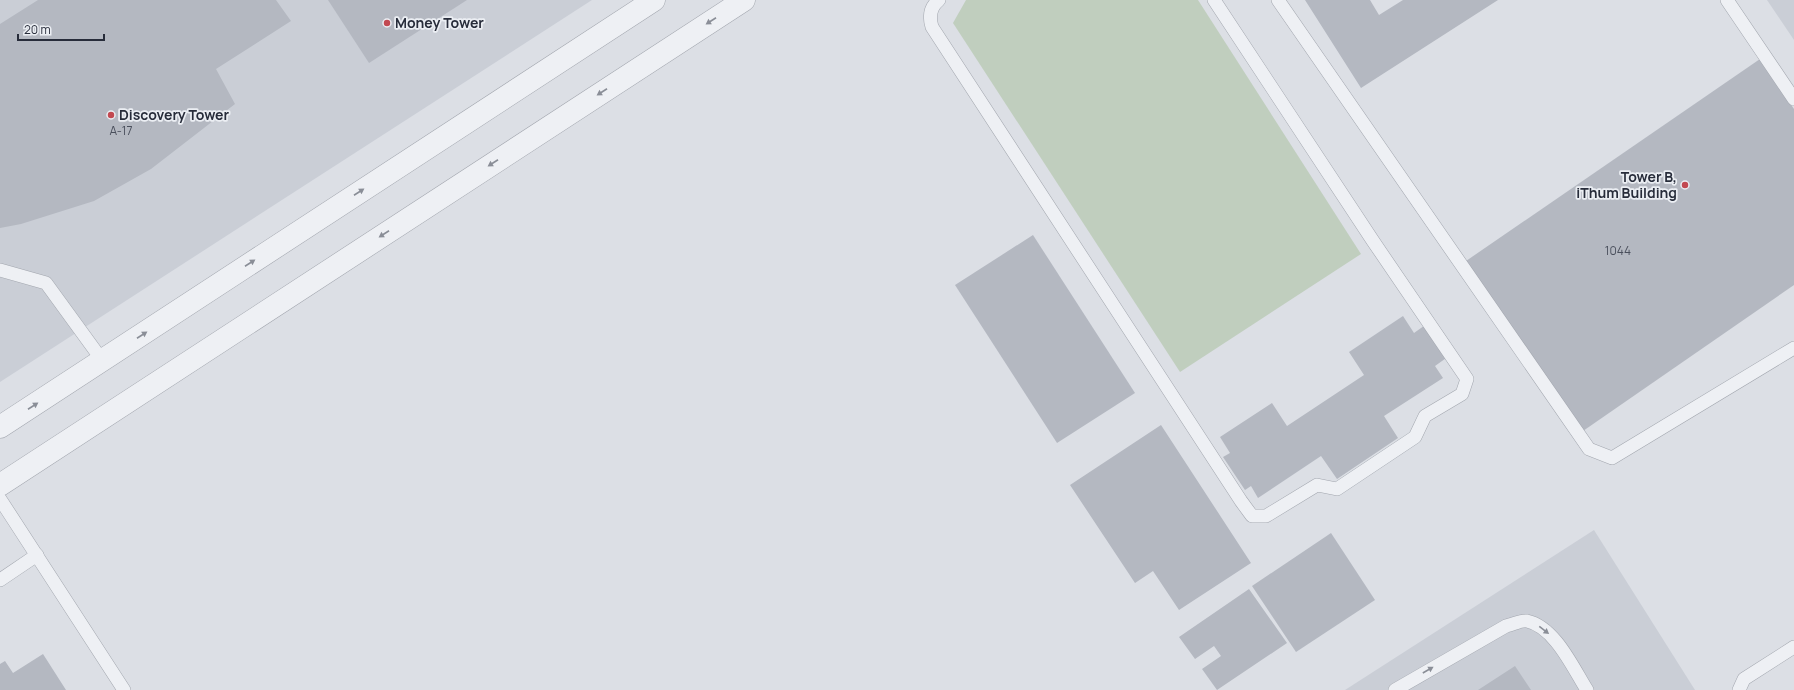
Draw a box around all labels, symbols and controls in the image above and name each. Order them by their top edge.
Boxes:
place label: Money Tower [395,13,484,32]
scale bar [18,16,104,42]
one-way arrow [706,17,716,25]
marker: Money Tower [382,18,392,28]
text: 20 m [24,21,51,38]
one-way arrow [597,88,607,96]
place label: Discovery Tower [119,105,230,124]
marker: Discovery Tower [106,110,116,120]
house number: A-17 [110,122,132,139]
one-way arrow [487,159,499,166]
place label: Tower B, iThum Building [1576,167,1677,202]
marker: Tower B, iThum Building [1680,180,1690,190]
one-way arrow [354,188,364,196]
one-way arrow [378,230,390,237]
house number: 1044 [1605,242,1631,259]
one-way arrow [244,260,256,267]
one-way arrow [136,331,147,338]
one-way arrow [27,402,39,409]
one-way arrow [1538,626,1549,634]
one-way arrow [1422,667,1434,674]

